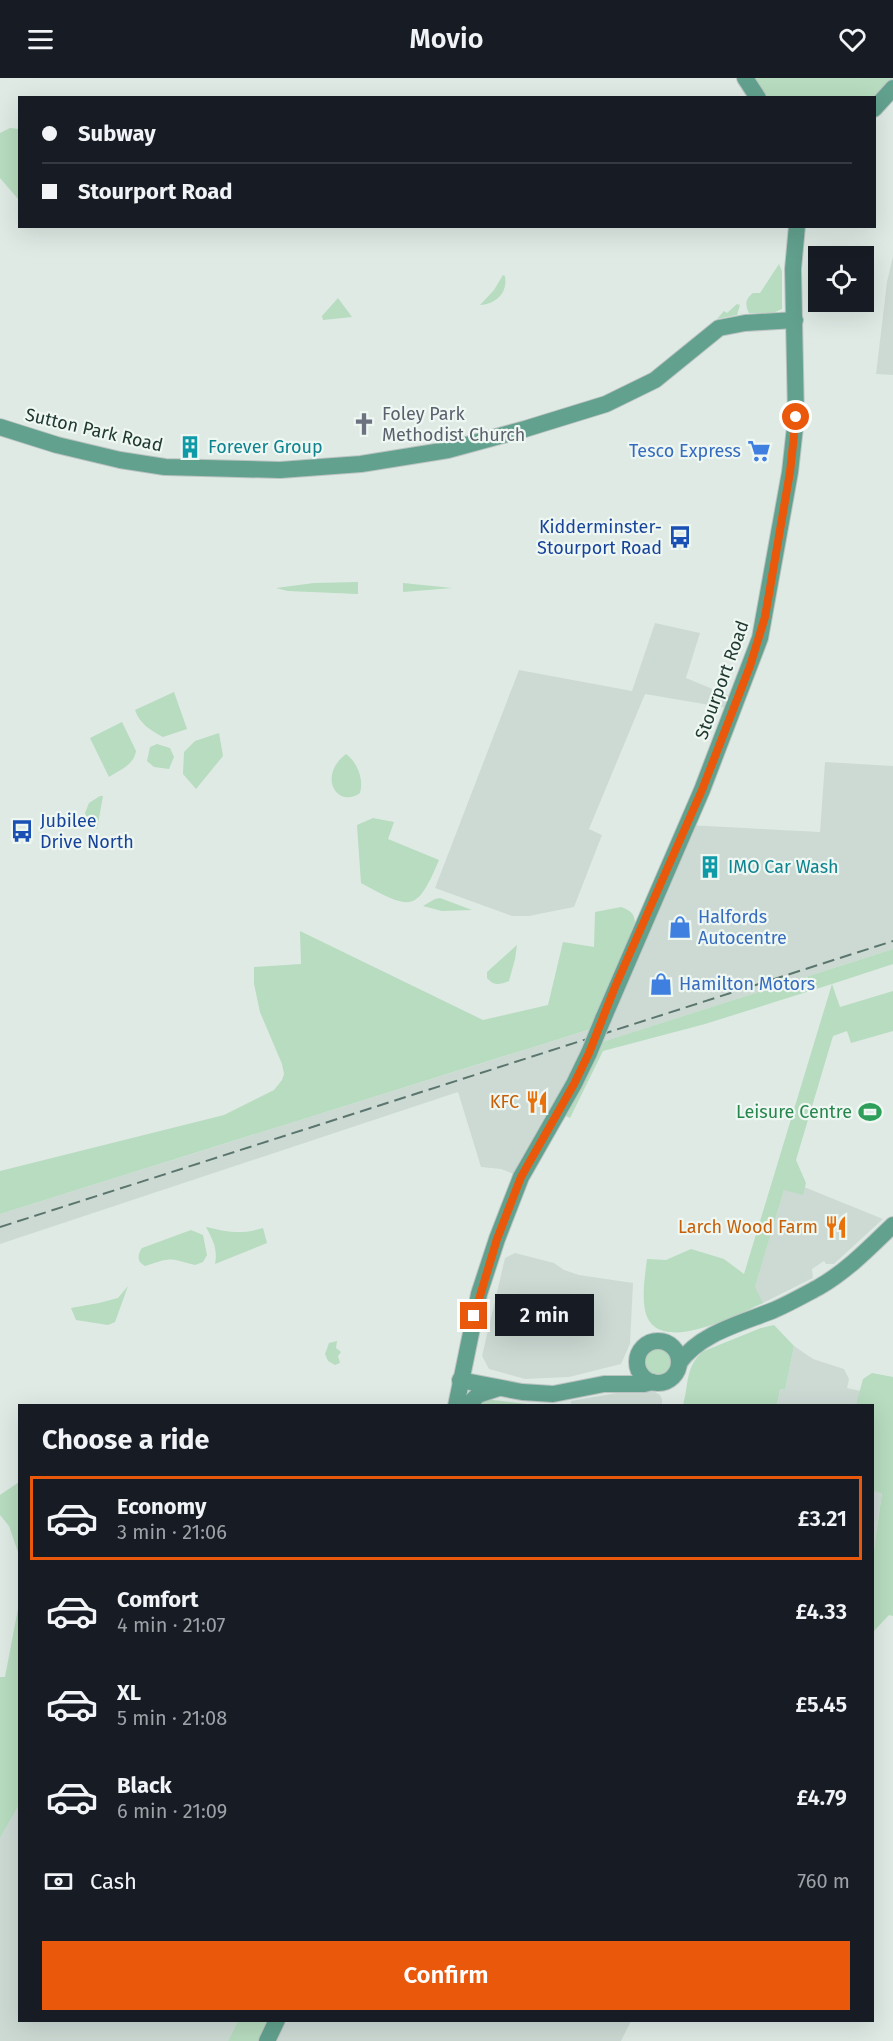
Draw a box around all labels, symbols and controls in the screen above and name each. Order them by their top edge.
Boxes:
icon: menu [24,23,57,56]
text: Movio [410,23,483,55]
icon: heart [836,23,869,56]
text: Subway [78,120,156,147]
text: Stourport Road [78,178,233,205]
map controls [808,246,874,312]
button: locate [808,246,874,312]
street label: Sutton Park Road [23,403,165,457]
place label: Foley Park Methodist Church [382,403,525,446]
route start [782,403,809,430]
church icon: Foley Park Methodist Church [351,411,377,437]
building icon: Forever Group [177,434,203,460]
place label: Forever Group [208,436,323,458]
supermarket icon: Tesco Express [746,438,772,464]
place label: Tesco Express [629,440,741,462]
place label: Kidderminster- Stourport Road [537,516,662,559]
bus stop icon: Kidderminster- Stourport Road [667,524,693,550]
street label: Stourport Road [690,618,754,742]
place label: Jubilee Drive North [40,810,134,853]
bus stop icon: Jubilee Drive North [9,818,35,844]
building icon: IMO Car Wash [697,854,723,880]
place label: IMO Car Wash [728,856,839,878]
place label: Halfords Autocentre [698,906,787,949]
shop icon: Halfords Autocentre [667,914,693,940]
shop icon: Hamilton Motors [648,971,674,997]
place label: Hamilton Motors [679,973,815,995]
restaurant icon: KFC [524,1089,550,1115]
place label: KFC [490,1091,519,1113]
sports icon: Leisure Centre [857,1099,883,1125]
place label: Leisure Centre [736,1101,852,1123]
restaurant icon: Larch Wood Farm [823,1214,849,1240]
place label: Larch Wood Farm [678,1216,818,1238]
callout: 2 min [495,1295,594,1337]
route end [460,1302,487,1329]
text: 2 min [520,1303,569,1327]
text: Choose a ride [42,1424,209,1456]
icon: car [45,1491,99,1545]
text: Economy [117,1493,206,1520]
text: £3.21 [798,1505,847,1532]
text: 3 min · 21:06 [117,1520,227,1544]
icon: car [45,1584,99,1638]
text: Comfort [117,1586,198,1613]
text: £4.33 [795,1598,847,1625]
text: 4 min · 21:07 [117,1613,225,1637]
icon: car [45,1677,99,1731]
text: XL [117,1679,141,1706]
text: £5.45 [796,1691,847,1718]
text: 5 min · 21:08 [117,1706,227,1730]
icon: car [45,1770,99,1824]
text: Black [117,1772,172,1799]
text: £4.79 [796,1784,847,1811]
text: 6 min · 21:09 [117,1799,227,1823]
icon: cash [42,1865,75,1898]
text: Cash [90,1868,137,1895]
text: 760 m [797,1869,850,1893]
button: Confirm [42,1941,850,2010]

